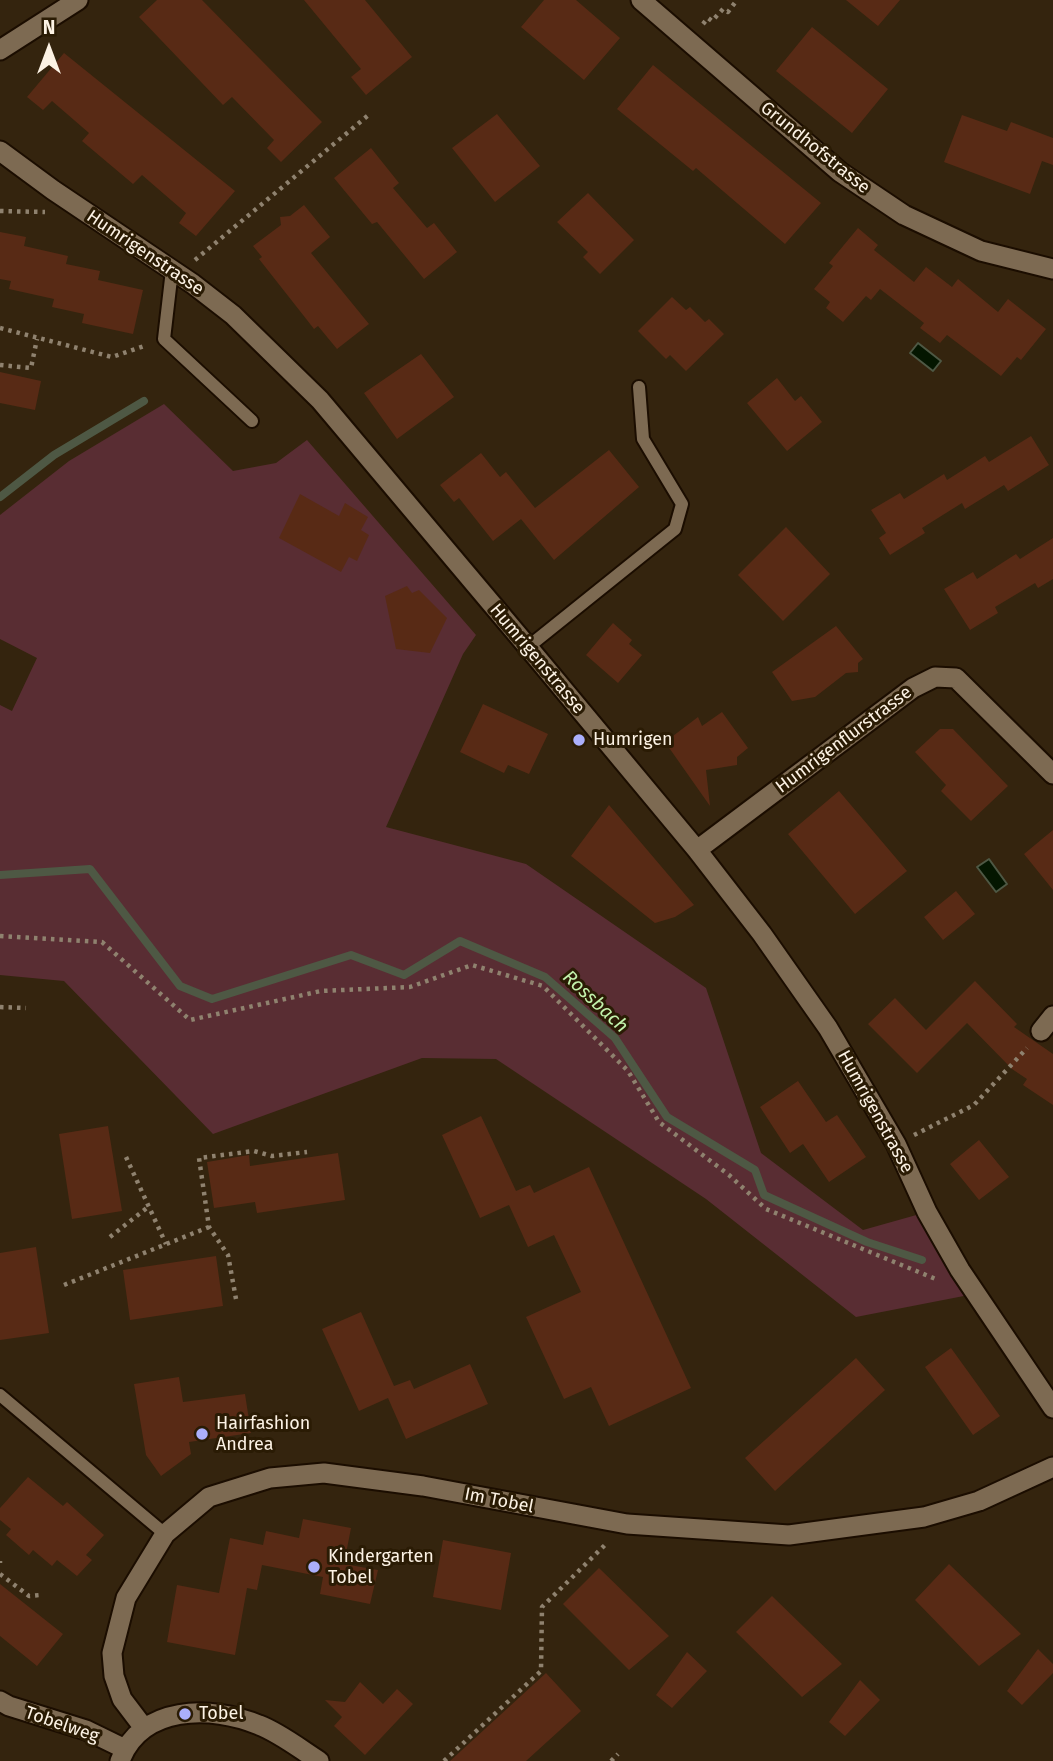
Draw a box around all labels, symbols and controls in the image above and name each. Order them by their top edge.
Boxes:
north arrow [14,14,84,84]
text: N [43,16,55,39]
street label: Grundhofstrasse [756,97,874,199]
street label: Humrigenstrasse [82,206,208,300]
street label: Humrigenstrasse [485,600,589,718]
street label: Humrigenflurstrasse [772,682,916,798]
place label: Humrigen [593,729,673,751]
marker: Humrigen [571,732,587,748]
water label: Rossbach [558,966,632,1038]
street label: Humrigenstrasse [832,1047,918,1177]
place label: Hairfashion Andrea [216,1413,310,1456]
marker: Hairfashion Andrea [194,1426,210,1442]
street label: Im Tobel [463,1484,535,1518]
place label: Kindergarten Tobel [328,1546,434,1588]
marker: Kindergarten Tobel [306,1559,322,1575]
street label: Tobelweg [22,1702,102,1748]
place label: Tobel [199,1703,244,1725]
marker: Tobel [177,1706,193,1722]

